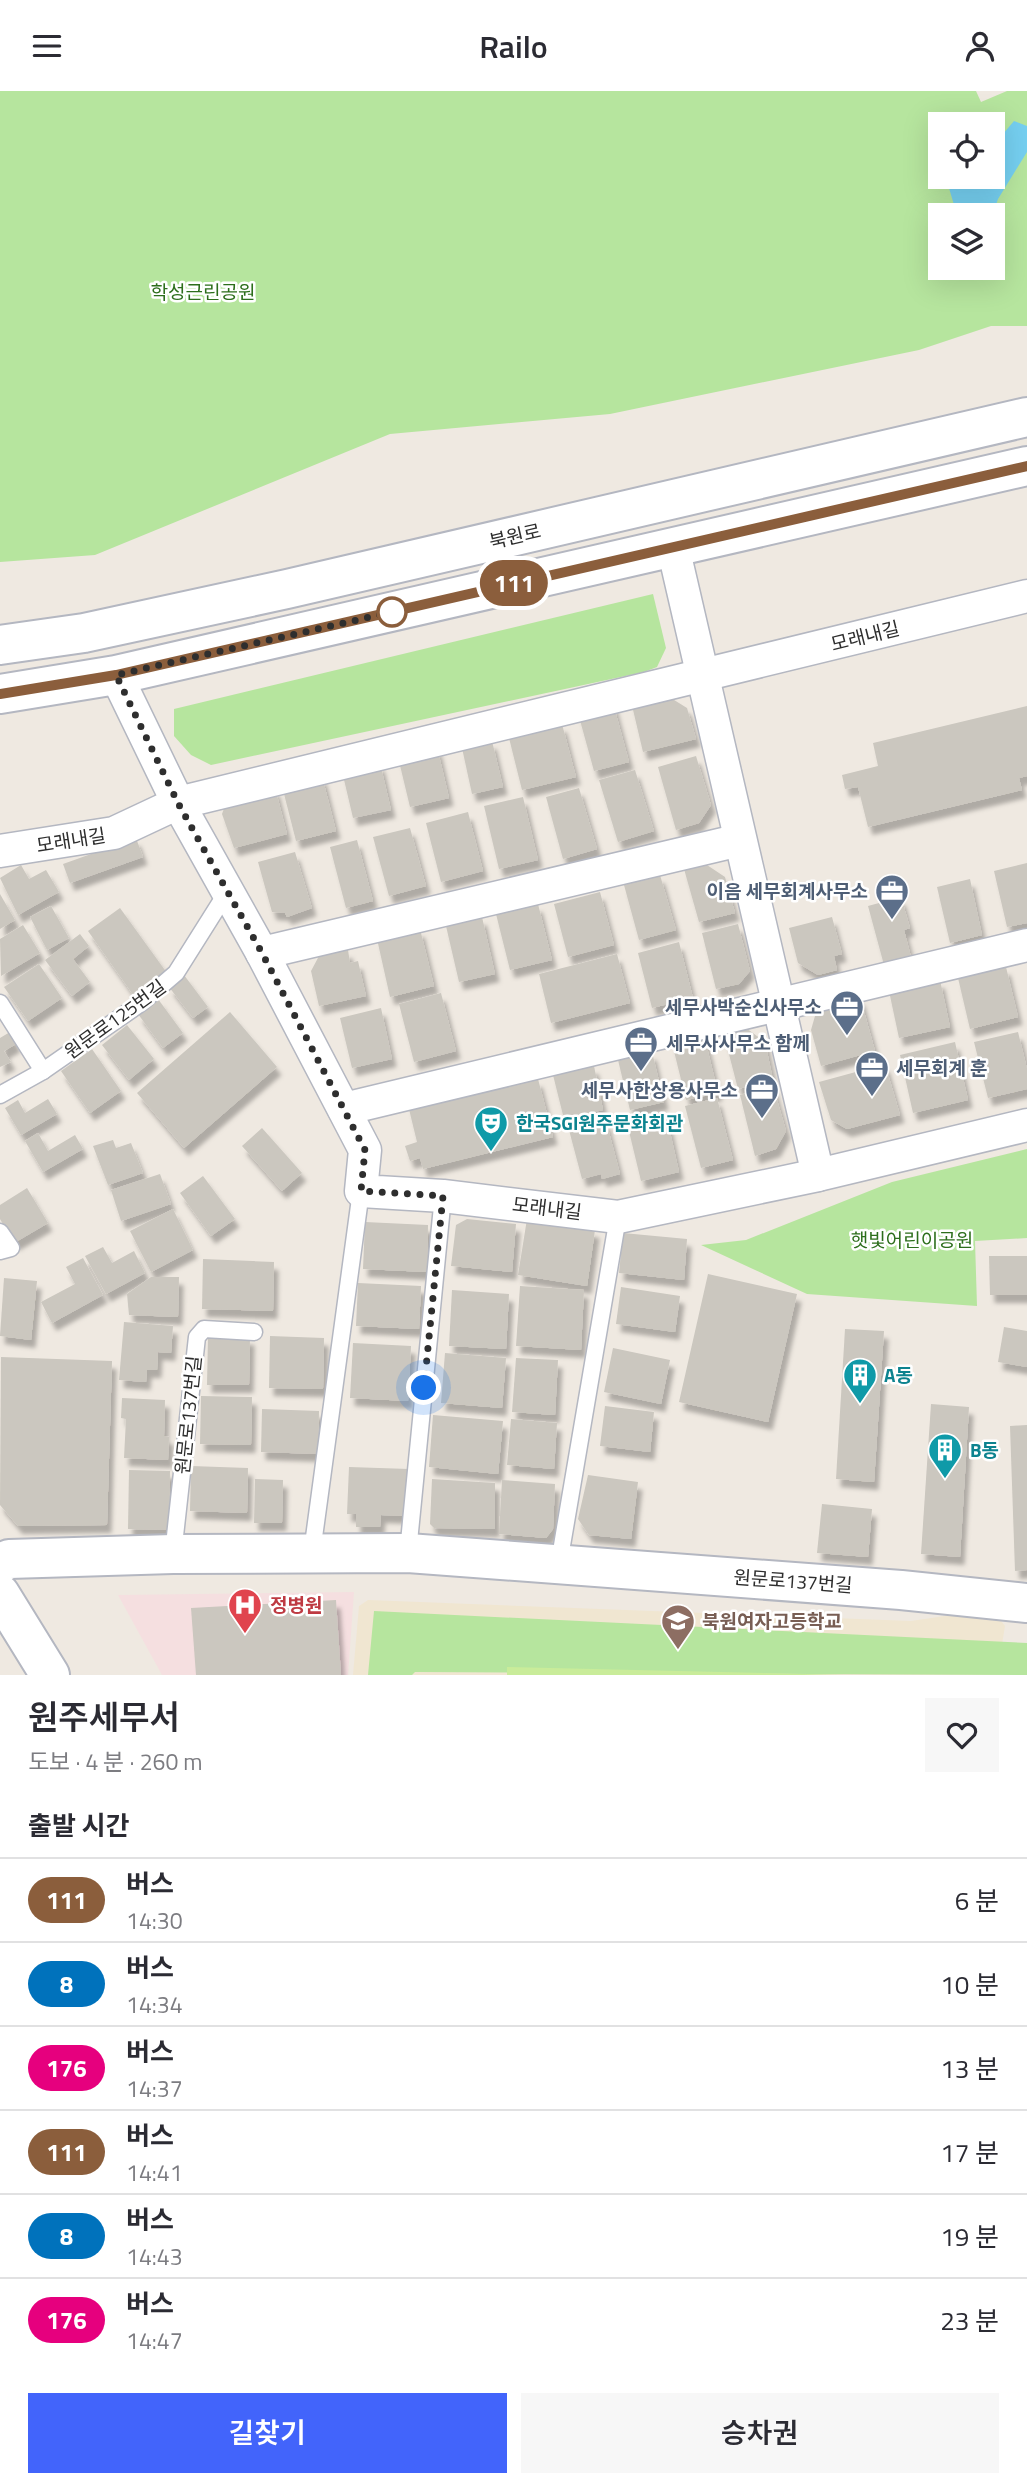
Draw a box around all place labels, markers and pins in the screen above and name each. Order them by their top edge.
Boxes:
unlabelled marker [377,597,407,627]
office icon: 이음 세무회계사무소 [873,872,911,921]
place label: 이음 세무회계사무소 [706,876,868,905]
office icon: 세무사박순신사무소 [828,988,866,1037]
place label: 세무사박순신사무소 [665,992,822,1021]
office icon: 세무사사무소 함께 [622,1024,660,1073]
place label: 세무사사무소 함께 [666,1028,810,1057]
office icon: 세무회계 훈 [853,1049,891,1098]
place label: 세무회계 훈 [896,1053,988,1082]
office icon: 세무사한상용사무소 [743,1071,781,1120]
place label: 세무사한상용사무소 [581,1075,738,1104]
theatre icon: 한국SGI원주문화회관 [472,1104,510,1153]
place label: 한국SGI원주문화회관 [516,1108,684,1137]
building icon: A동 [841,1356,879,1405]
place label: A동 [884,1360,913,1389]
building icon: B동 [926,1431,964,1480]
place label: B동 [970,1435,999,1464]
hospital icon: 정병원 [226,1586,264,1635]
place label: 정병원 [270,1590,322,1619]
school or university icon: 북원여자고등학교 [659,1602,697,1651]
place label: 북원여자고등학교 [702,1606,842,1635]

